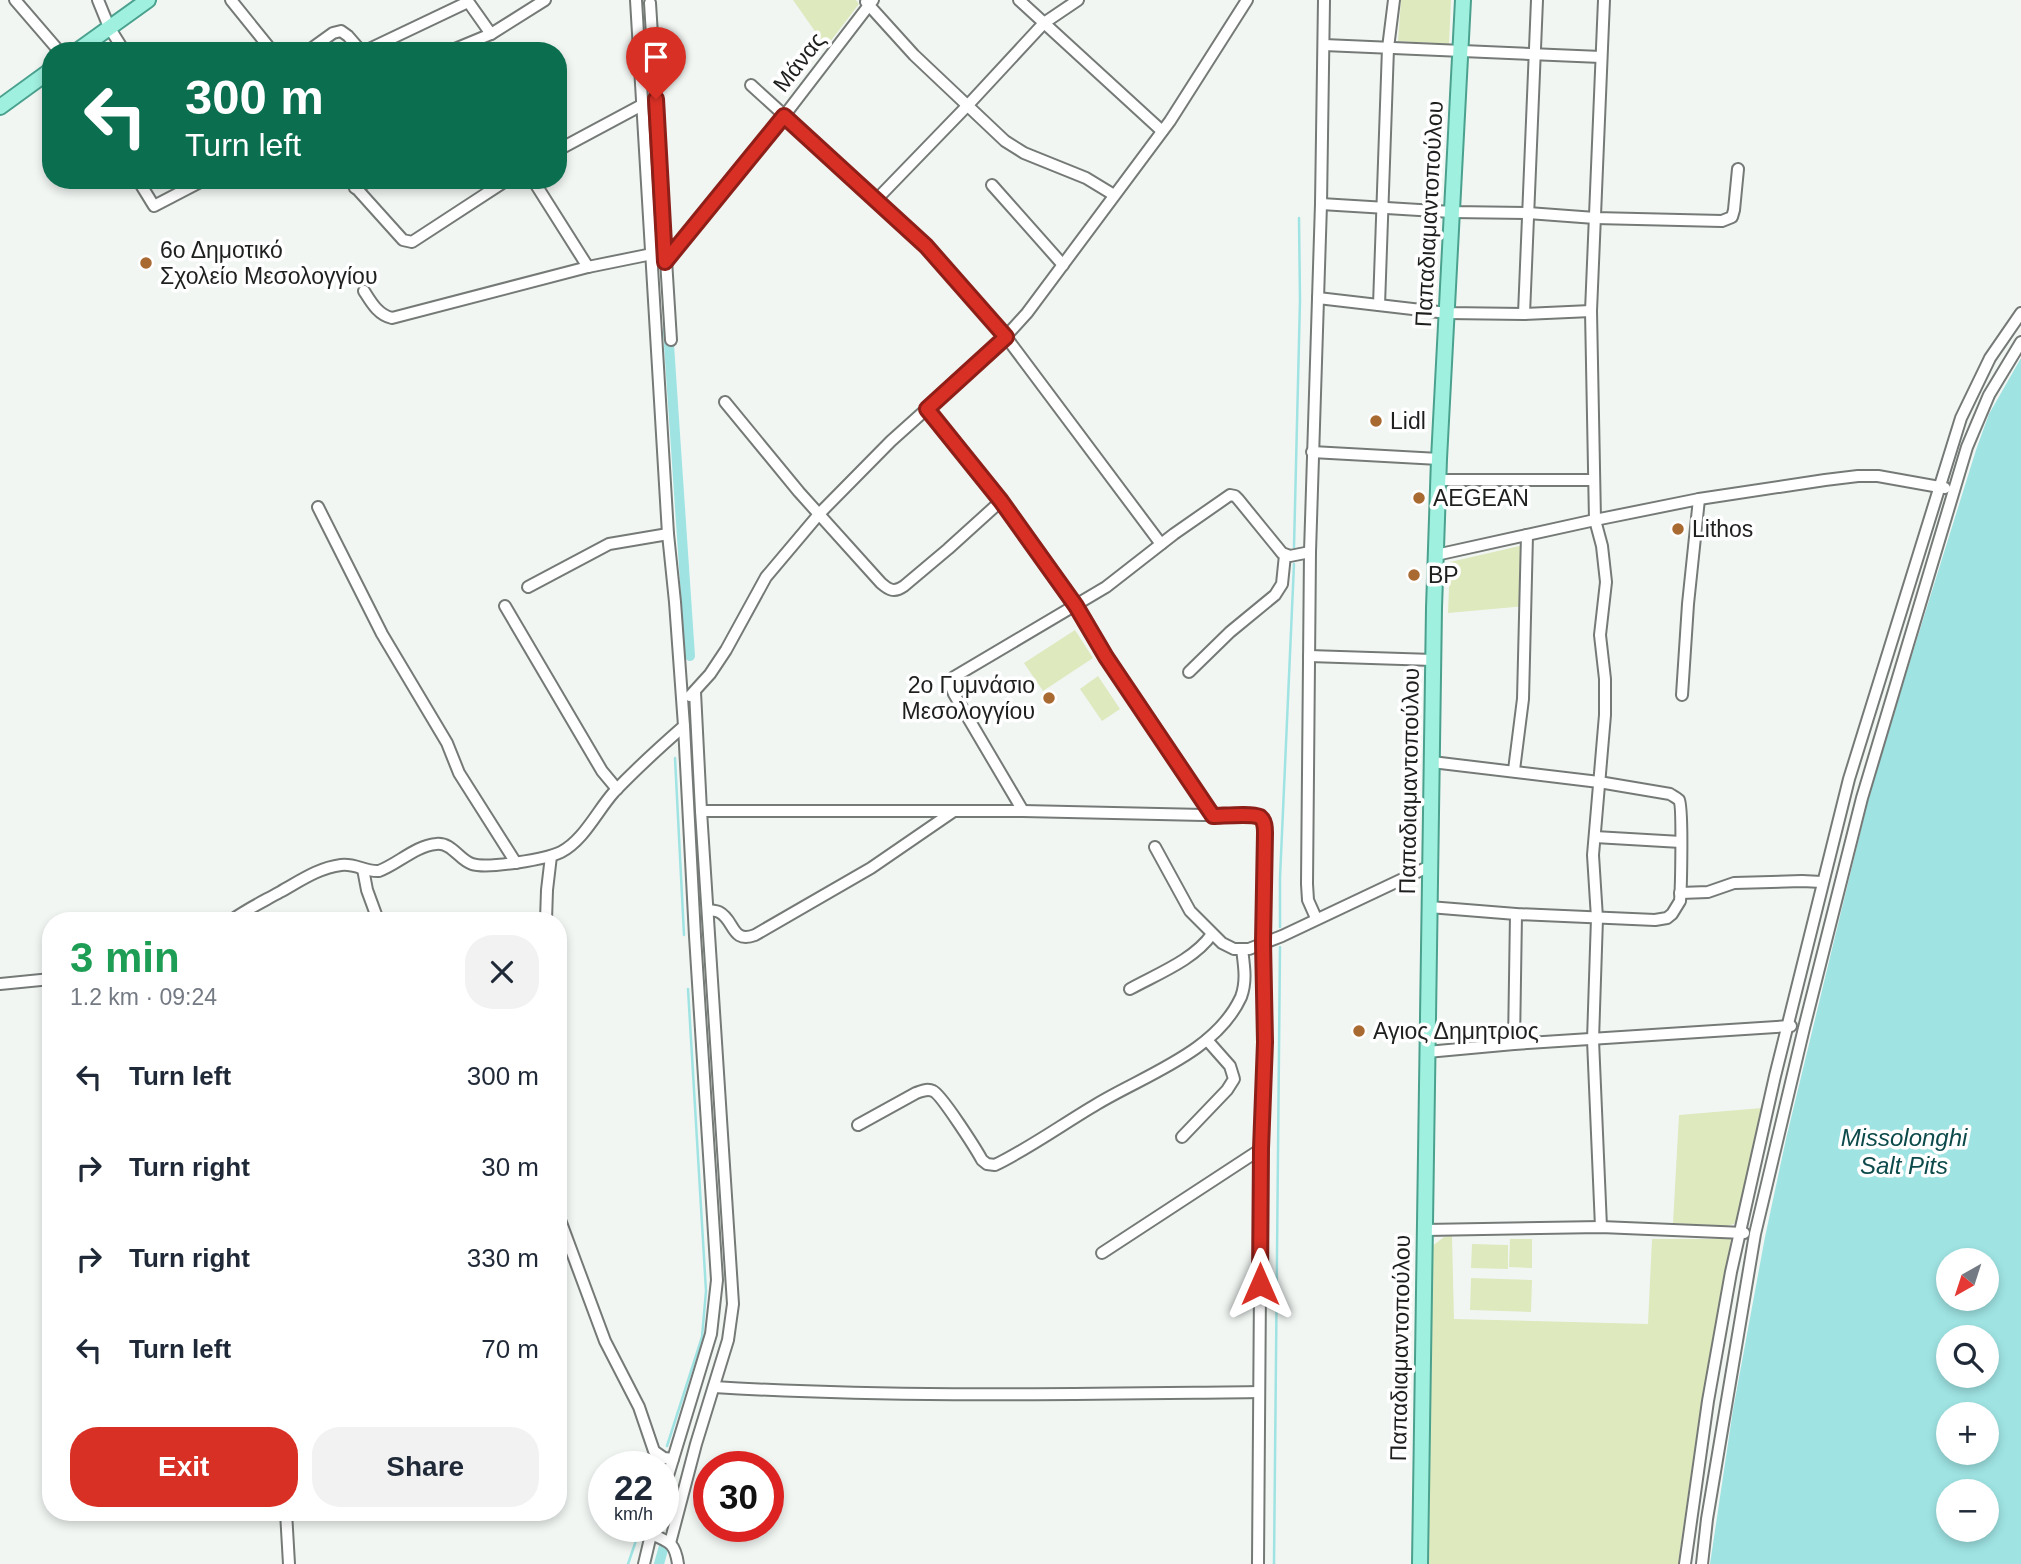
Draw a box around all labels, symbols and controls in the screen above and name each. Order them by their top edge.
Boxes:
pin [626,27,686,99]
street label: Μάνας [768,27,830,97]
icon: arrive [637,38,675,76]
icon: left [70,70,161,161]
text: 300 m [185,70,324,124]
street label: Παπαδιαμαντοπούλου [1410,100,1448,328]
text: Turn left [185,127,301,163]
place label: 6ο Δημοτικό Σχολείο Μεσολογγίου [160,237,377,289]
marker: 6ο Δημοτικό Σχολείο Μεσολογγίου [138,255,154,271]
place label: Lidl [1390,408,1426,434]
marker: Lidl [1368,413,1384,429]
place label: AEGEAN [1433,485,1529,511]
marker: AEGEAN [1411,490,1427,506]
place label: Lithos [1692,516,1753,542]
marker: Lithos [1670,521,1686,537]
place label: BP [1428,562,1459,588]
marker: BP [1406,567,1422,583]
street label: Παπαδιαμαντοπούλου [1394,667,1424,895]
place label: 2ο Γυμνάσιο Μεσολογγίου [902,672,1035,724]
marker: 2ο Γυμνάσιο Μεσολογγίου [1041,690,1057,706]
text: 3 min [70,934,180,981]
button: close [465,935,539,1009]
text: 1.2 km · 09:24 [70,984,217,1010]
place label: Αγιος Δημητριος [1373,1018,1539,1044]
marker: Αγιος Δημητριος [1351,1023,1367,1039]
icon: left [70,1058,108,1096]
text: Turn left [129,1061,231,1091]
text: 300 m [467,1061,539,1091]
water label: Missolonghi Salt Pits [1841,1124,1968,1179]
icon: right [70,1149,108,1187]
text: Turn right [129,1152,250,1182]
text: 30 m [481,1152,539,1182]
street label: Παπαδιαμαντοπούλου [1385,1234,1415,1462]
icon: right [70,1240,108,1278]
text: Turn right [129,1243,250,1273]
text: 330 m [467,1243,539,1273]
position arrow [1223,1247,1297,1321]
north arrow [1936,1248,1998,1311]
map controls [1936,1248,1999,1542]
button: search [1936,1325,1999,1388]
icon: left [70,1331,108,1369]
text: Turn left [129,1334,231,1364]
text: 70 m [481,1334,539,1364]
button: + [1936,1402,1999,1465]
button: Exit [70,1427,298,1507]
button: Share [312,1427,539,1507]
speed limit sign: 30 [693,1451,784,1542]
text: 22 [614,1468,653,1507]
button: − [1936,1479,1999,1542]
text: km/h [614,1504,653,1524]

